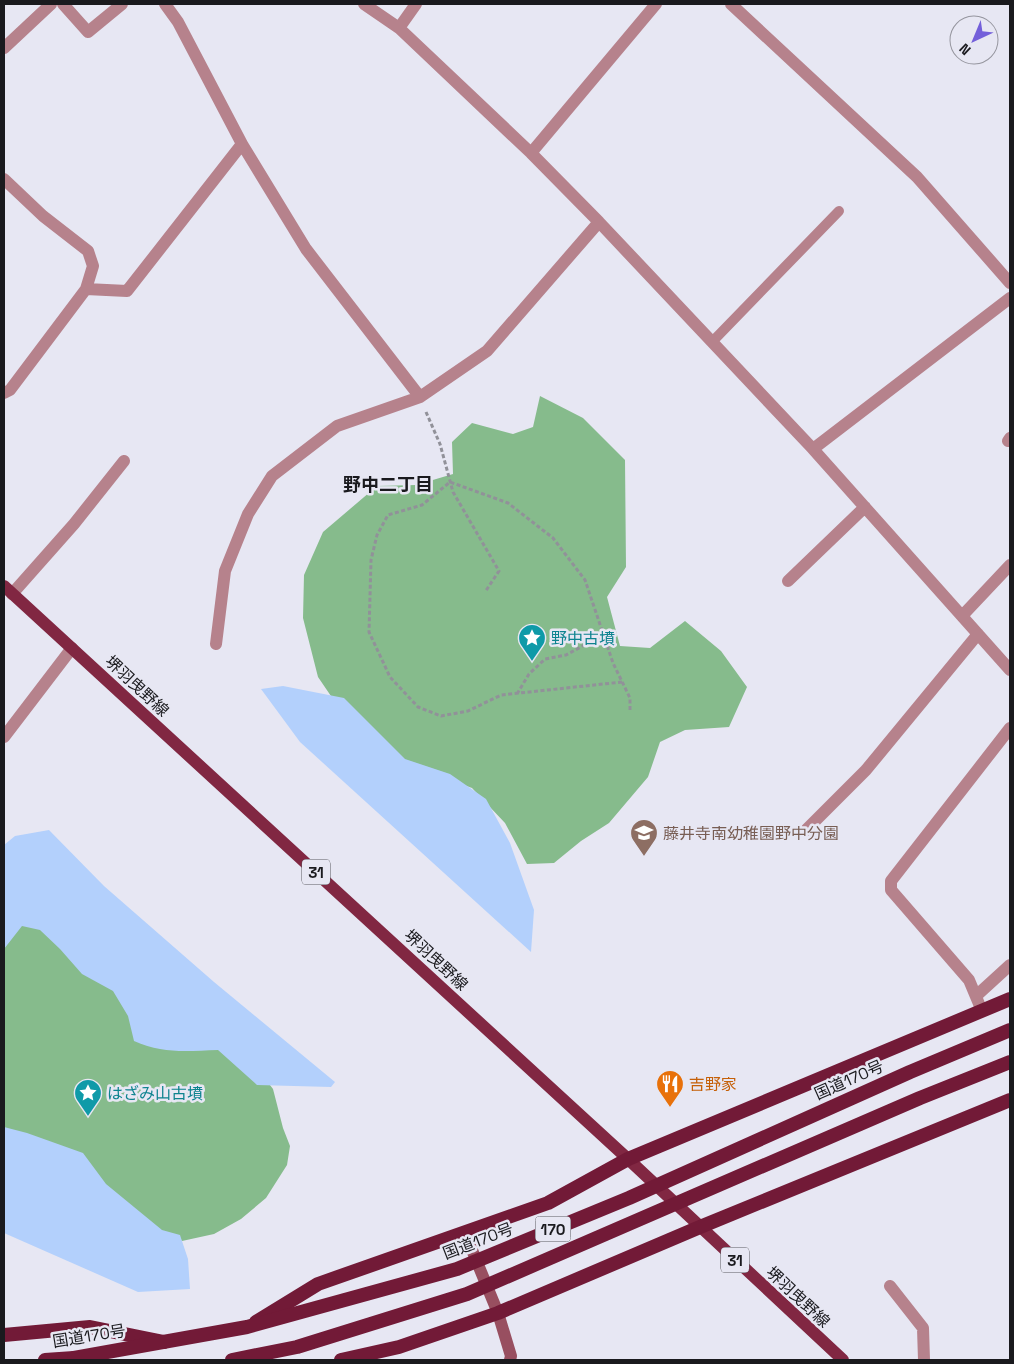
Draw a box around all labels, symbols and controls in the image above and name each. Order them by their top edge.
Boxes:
north arrow [949,15,999,65]
text: N [955,40,975,59]
district label: 野中二丁目 [343,473,433,496]
place icon: 野中古墳 [517,623,547,662]
place label: 野中古墳 [551,628,615,649]
street label: 堺羽曳野線 [101,651,173,721]
school or university icon: 藤井寺南幼稚園野中分園 [629,818,659,857]
place label: 藤井寺南幼稚園野中分園 [663,823,839,844]
road number: 31 [302,860,330,884]
street label: 堺羽曳野線 [400,925,472,995]
street label: 国道170号 [811,1055,887,1105]
restaurant icon: 吉野家 [655,1069,685,1108]
place label: 吉野家 [689,1074,737,1095]
place icon: はざみ山古墳 [73,1078,103,1117]
place label: はざみ山古墳 [107,1083,203,1104]
road number: 170 [536,1216,570,1242]
street label: 国道170号 [440,1218,516,1264]
road number: 31 [721,1248,749,1272]
street label: 堺羽曳野線 [762,1262,834,1332]
street label: 国道170号 [51,1320,127,1352]

